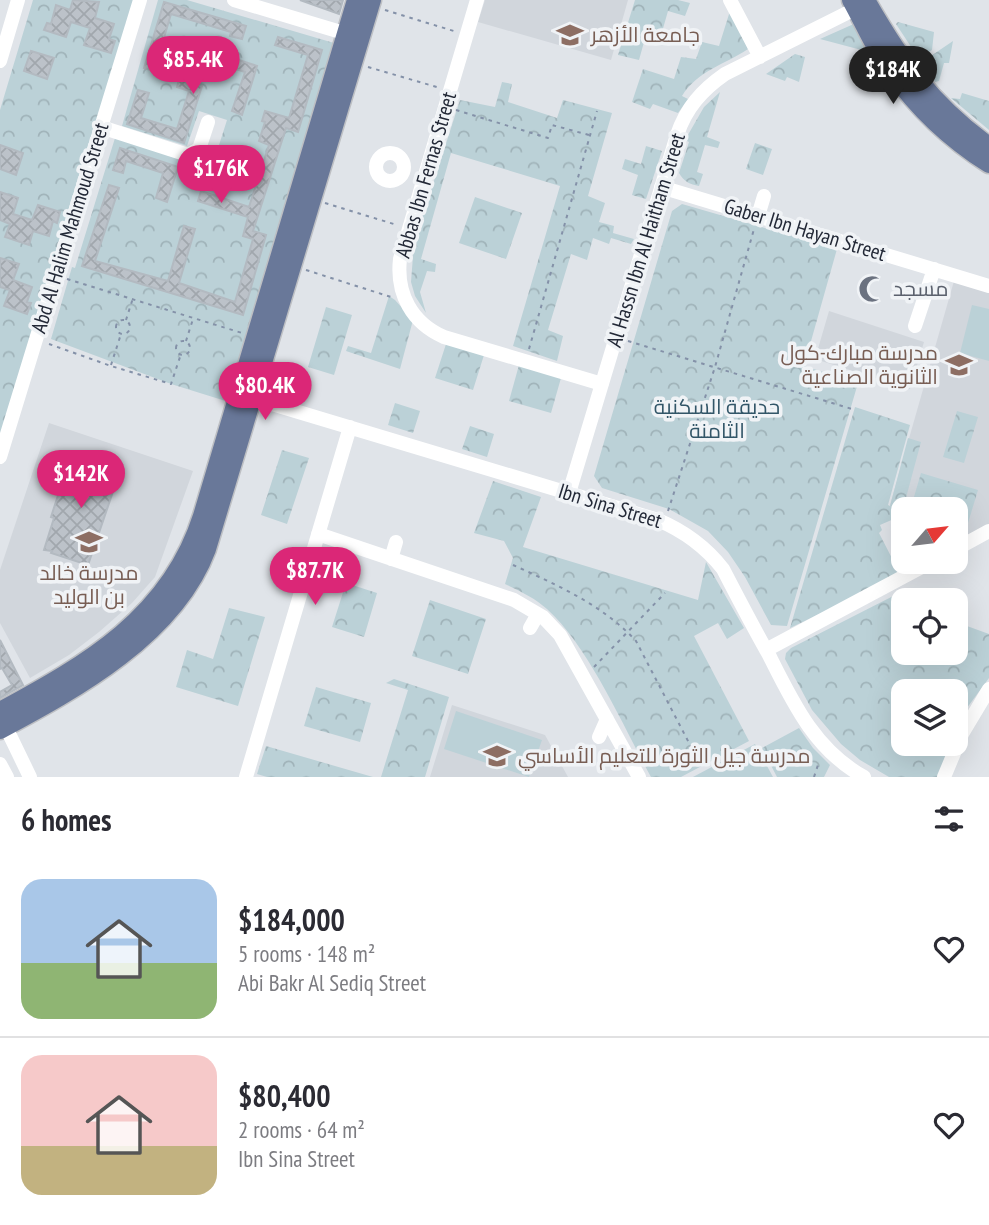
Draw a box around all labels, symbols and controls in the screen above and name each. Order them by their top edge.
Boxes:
school or university icon: جامعة الأزهر [555,20,585,50]
place label: جامعة الأزهر [590,21,700,48]
pin: $85.4K [136,36,250,96]
text: $85.4K [163,44,223,73]
pin: $184K [844,46,942,106]
text: $184K [865,54,921,83]
street label: Abbas Ibn Fernas Street [389,88,462,261]
street label: Abd Al Halim Mahmoud Street [25,119,114,336]
street label: Al Hassn Ibn Al Haitham Street [600,129,691,350]
pin: $176K [172,146,270,205]
text: $176K [193,153,249,182]
street label: Gaber Ibn Hayan Street [721,192,889,267]
mosque icon: مسجد [857,274,887,304]
place label: مسجد [893,275,948,302]
place label: مدرسة مبارك-كول الثانوية الصناعية [781,339,938,390]
school or university icon: مدرسة مبارك-كول الثانوية الصناعية [944,350,974,380]
pin: $80.4K [208,362,322,422]
text: $80.4K [235,370,295,399]
park label: حديقة السكنية الثامنة [654,393,780,444]
pin: $142K [32,450,130,510]
text: $142K [53,458,109,487]
street label: Ibn Sina Street [555,477,665,534]
north arrow [891,497,968,574]
map controls [891,497,968,756]
school or university icon: مدرسة خالد بن الوليد [74,527,104,557]
pin: $87.7K [258,548,372,607]
text: $87.7K [286,555,344,584]
place label: مدرسة خالد بن الوليد [39,559,139,610]
button: locate [891,588,968,665]
button: layers [891,679,968,756]
school or university icon: مدرسة جيل الثورة للتعليم الأساسي [482,741,512,771]
place label: مدرسة جيل الثورة للتعليم الأساسي [518,742,810,771]
text: 6 homes [21,800,112,839]
icon: filters [930,800,968,838]
text: $184,000 [238,900,345,939]
icon: home [77,907,161,991]
icon: heart [930,930,968,968]
text: 5 rooms · 148 m² [238,939,375,968]
text: Abi Bakr Al Sediq Street [238,968,426,997]
text: $80,400 [238,1076,331,1115]
icon: home [77,1083,161,1167]
icon: heart [930,1106,968,1144]
text: 2 rooms · 64 m² [238,1115,365,1144]
text: Ibn Sina Street [238,1144,355,1173]

